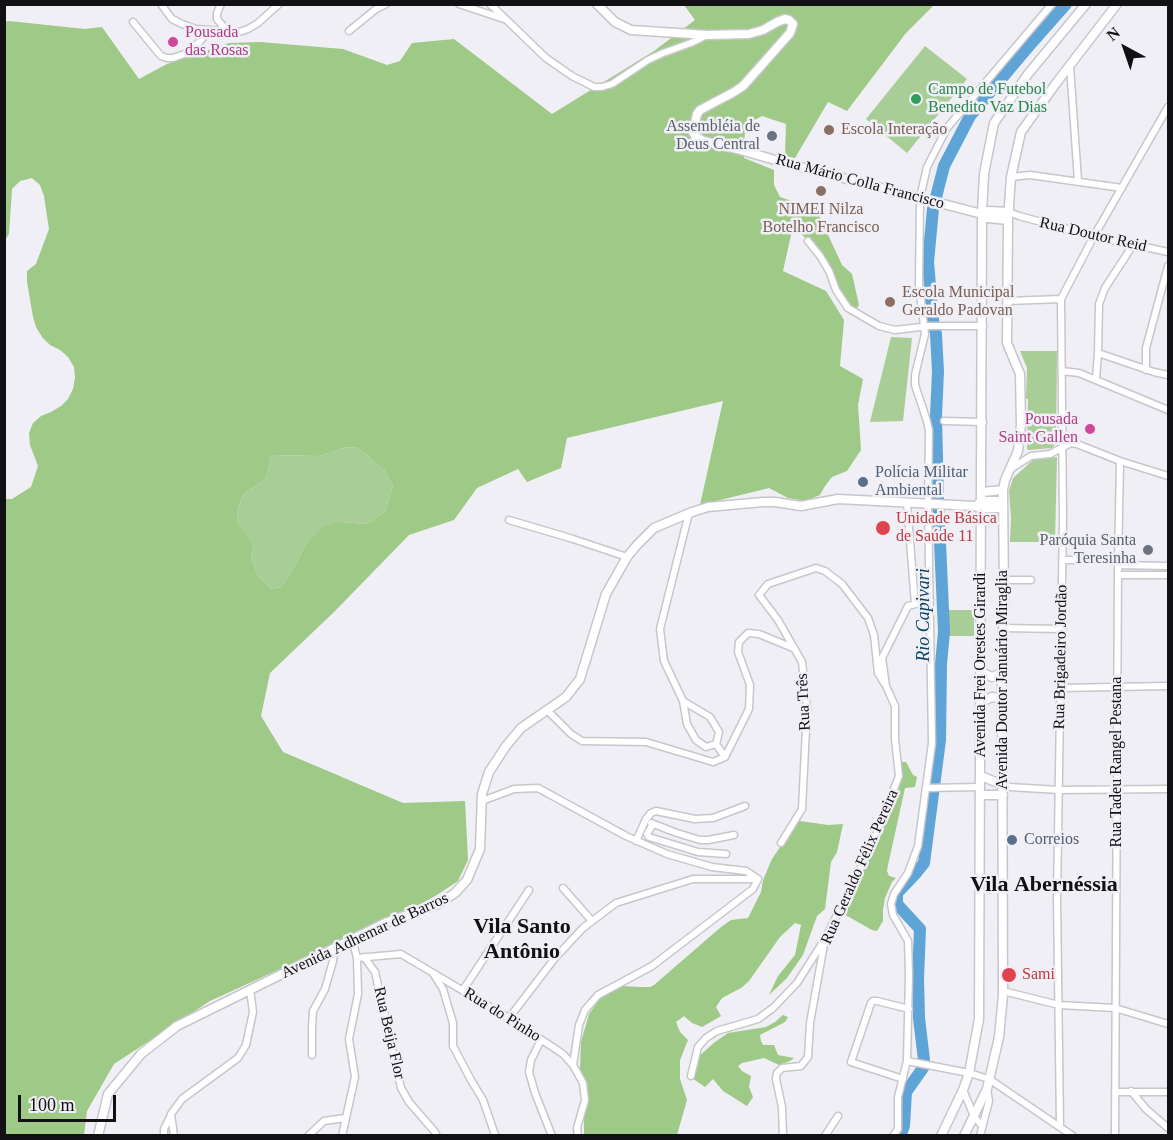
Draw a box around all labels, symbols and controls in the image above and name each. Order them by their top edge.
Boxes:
north arrow [1095,18,1155,78]
place label: Pousada das Rosas [185,23,249,61]
text: N [1103,24,1123,44]
marker: Pousada das Rosas [166,35,180,49]
place label: Campo de Futebol Benedito Vaz Dias [928,80,1047,118]
marker: Campo de Futebol Benedito Vaz Dias [909,92,923,106]
place label: Assembléia de Deus Central [666,117,760,155]
place label: Escola Interação [841,120,947,140]
marker: Escola Interação [822,123,836,137]
marker: Assembléia de Deus Central [765,129,779,143]
street label: Rua Mário Colla Francisco [774,150,946,214]
marker: NIMEI Nilza Botelho Francisco [814,184,828,198]
place label: NIMEI Nilza Botelho Francisco [763,200,879,238]
street label: Rua Doutor Reid [1038,213,1148,257]
place label: Escola Municipal Geraldo Padovan [902,283,1014,321]
marker: Escola Municipal Geraldo Padovan [883,295,897,309]
place label: Pousada Saint Gallen [998,410,1078,448]
marker: Pousada Saint Gallen [1083,422,1097,436]
place label: Polícia Militar Ambiental [875,463,968,501]
marker: Polícia Militar Ambiental [856,475,870,489]
place label: Unidade Básica de Saúde 11 [896,509,997,547]
marker: Unidade Básica de Saúde 11 [874,519,892,537]
place label: Paróquia Santa Teresinha [1040,531,1136,569]
marker: Paróquia Santa Teresinha [1141,543,1155,557]
water label: Rio Capivari [913,568,935,662]
street label: Avenida Doutor Januário Miraglia [993,570,1013,790]
street label: Avenida Frei Orestes Girardi [971,573,991,757]
street label: Rua Brigadeiro Jordão [1050,584,1072,730]
street label: Rua Três [793,673,815,731]
street label: Rua Tadeu Rangel Pestana [1107,677,1127,847]
street label: Rua Geraldo Félix Pereira [817,787,903,947]
place label: Correios [1024,830,1079,850]
marker: Correios [1005,833,1019,847]
district label: Vila Abernéssia [970,872,1118,898]
street label: Avenida Adhemar de Barros [278,889,452,983]
district label: Vila Santo Antônio [473,914,571,966]
place label: Sami [1022,965,1055,985]
marker: Sami [1000,966,1018,984]
street label: Rua do Pinho [460,984,544,1046]
street label: Rua Beija Flor [369,985,409,1081]
scale bar [21,1083,118,1121]
text: 100 m [29,1095,75,1115]

